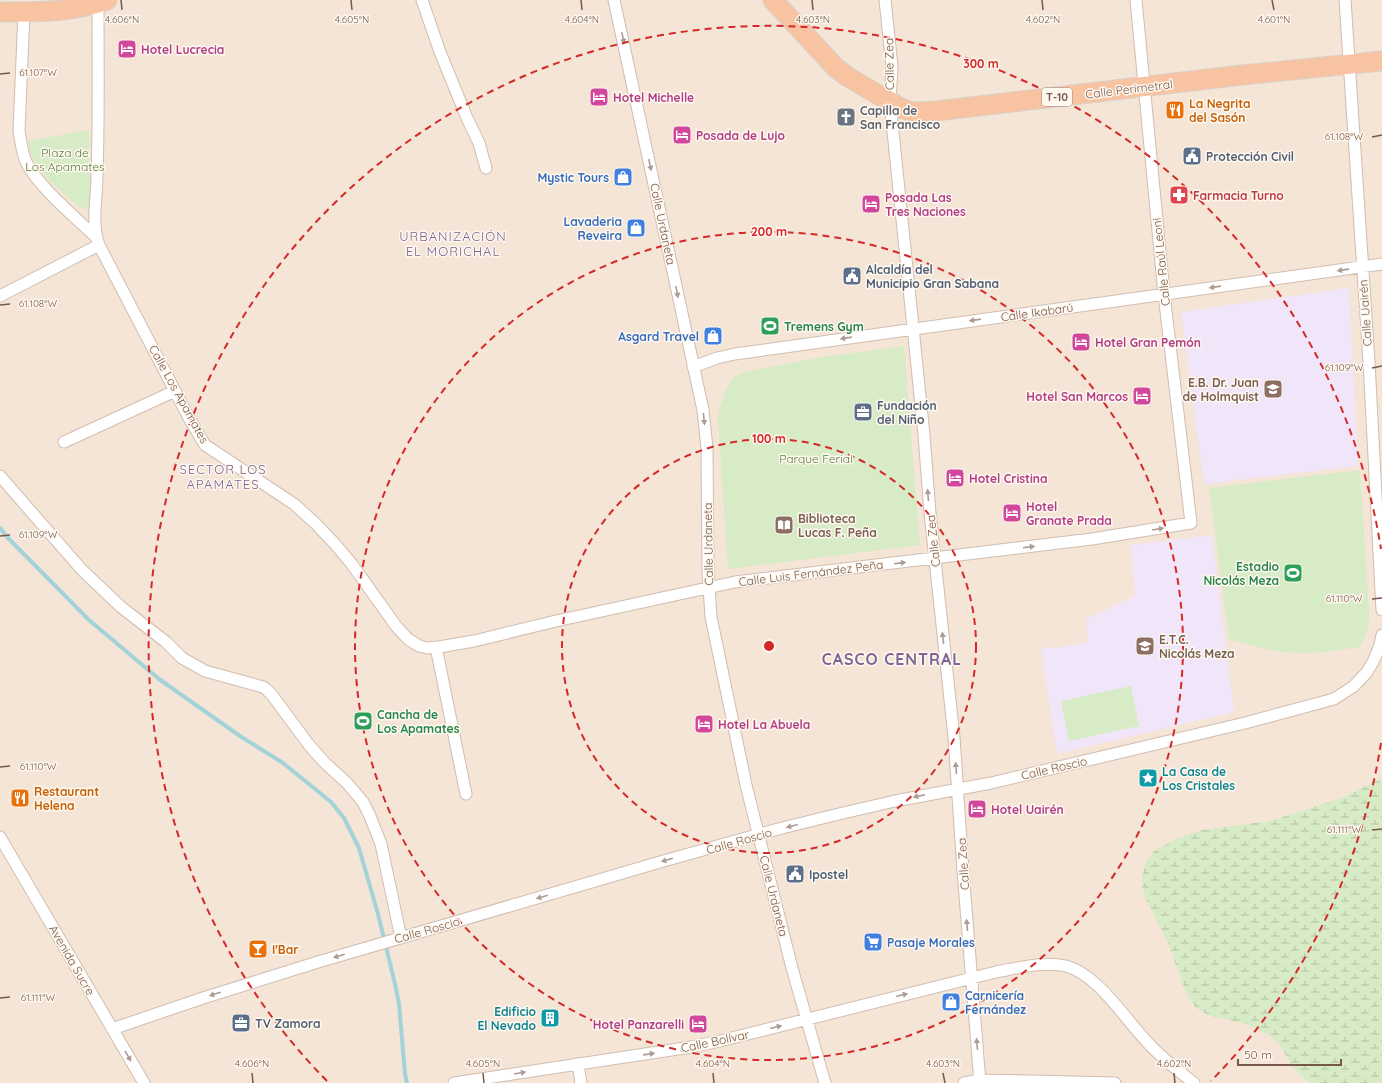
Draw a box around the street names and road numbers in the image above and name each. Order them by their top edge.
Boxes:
street label: Calle Zea [881,38,897,90]
street label: Calle Perimetral [1084,76,1174,102]
road number: T-10 [1042,88,1072,106]
street label: Calle Urdaneta [647,182,679,266]
street label: Calle Raúl Leoni [1149,217,1173,307]
street label: Calle Uairén [1355,279,1375,347]
street label: Calle Ikabarú [1000,299,1074,325]
street label: Calle Los Apamates [146,342,212,446]
street label: Calle Urdaneta [700,502,716,586]
street label: Calle Zea [923,514,943,568]
street label: Calle Luis Fernández Peña [738,557,884,589]
street label: Calle Roscio [1019,753,1089,783]
street label: Calle Roscio [705,824,773,858]
street label: Calle Zea [954,837,972,891]
street label: Calle Urdaneta [757,854,791,938]
street label: Calle Roscio [393,913,461,947]
street label: Avenida Sucre [46,922,98,998]
street label: Calle Bolívar [680,1026,751,1056]

